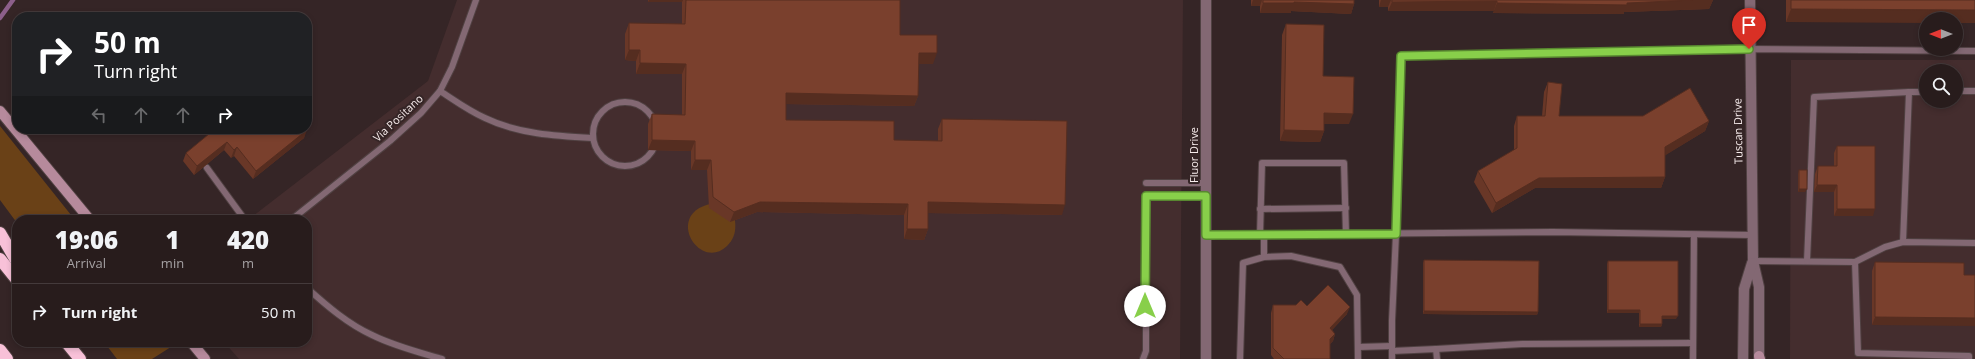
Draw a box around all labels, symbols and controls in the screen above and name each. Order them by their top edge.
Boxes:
pin [1732,8,1766,49]
north arrow [1919,12,1963,56]
map controls [1919,12,1963,108]
icon: arrive [1738,14,1760,36]
text: 50 m [94,23,161,61]
icon: right [28,28,80,80]
text: Turn right [94,59,177,83]
button: search [1919,64,1963,108]
street label: Via Positano [370,90,426,145]
street label: Tuscan Drive [1729,98,1746,164]
icon: left [88,104,110,126]
icon: ahead [130,104,152,126]
icon: ahead [172,104,194,126]
icon: right [214,104,236,126]
street label: Fluor Drive [1186,127,1201,183]
text: 19:06 [55,223,118,256]
text: 1 [165,223,180,256]
text: 420 [227,223,269,256]
text: Arrival [67,254,106,272]
text: min [161,254,184,272]
text: m [242,254,254,272]
position arrow [1124,285,1166,327]
icon: right [28,301,50,323]
text: Turn right [62,302,137,322]
text: 50 m [261,302,296,322]

